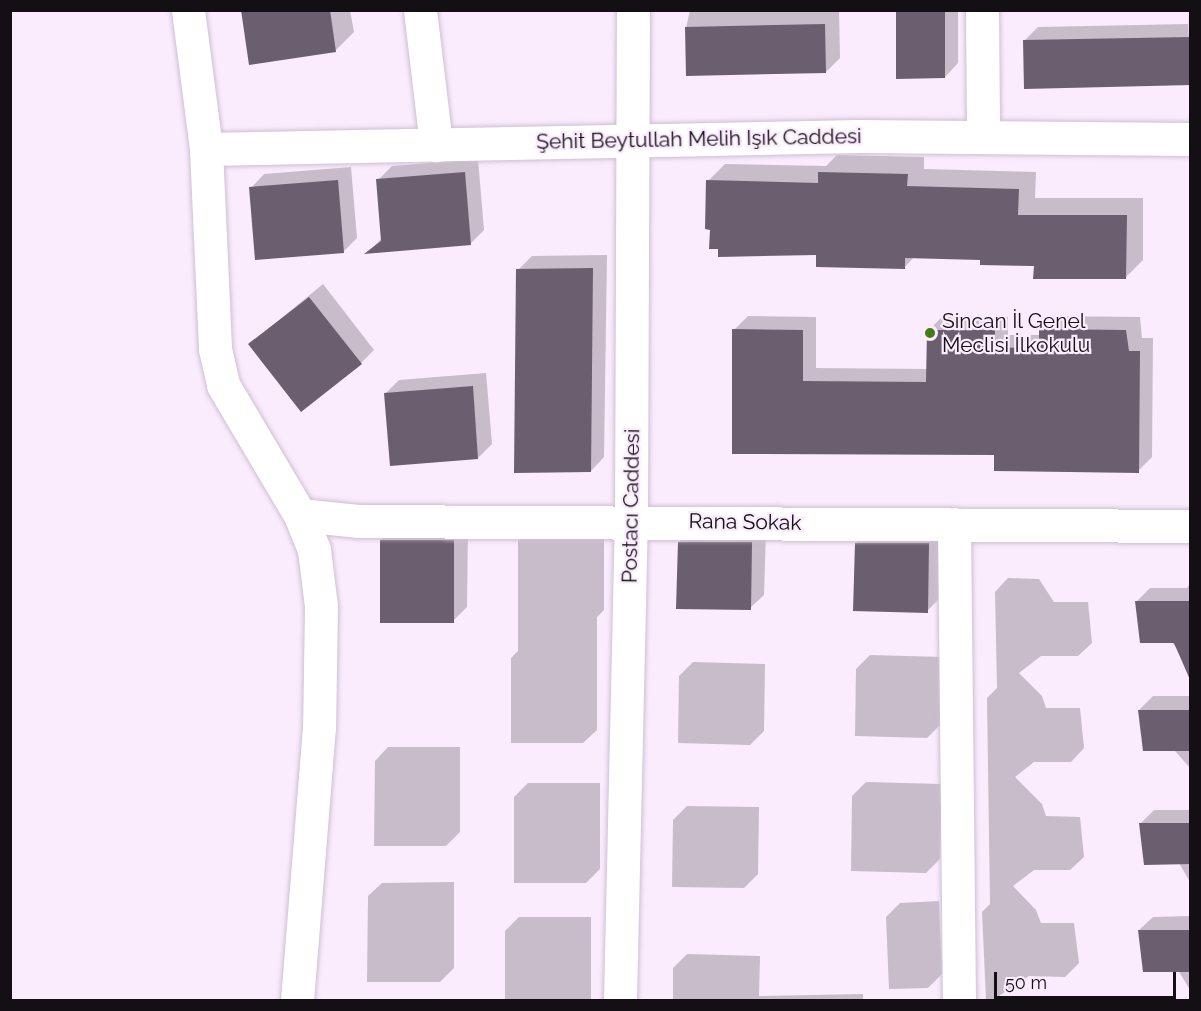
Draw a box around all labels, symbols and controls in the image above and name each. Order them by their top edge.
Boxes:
street label: Şehit Beytullah Melih Işık Caddesi [536,124,862,154]
place label: Sincan İl Genel Meclisi İlkokulu [942,308,1090,358]
marker: Sincan İl Genel Meclisi İlkokulu [923,326,937,340]
street label: Postacı Caddesi [617,429,645,583]
street label: Rana Sokak [688,508,802,536]
scale bar [997,960,1178,998]
text: 50 m [1005,972,1047,993]

